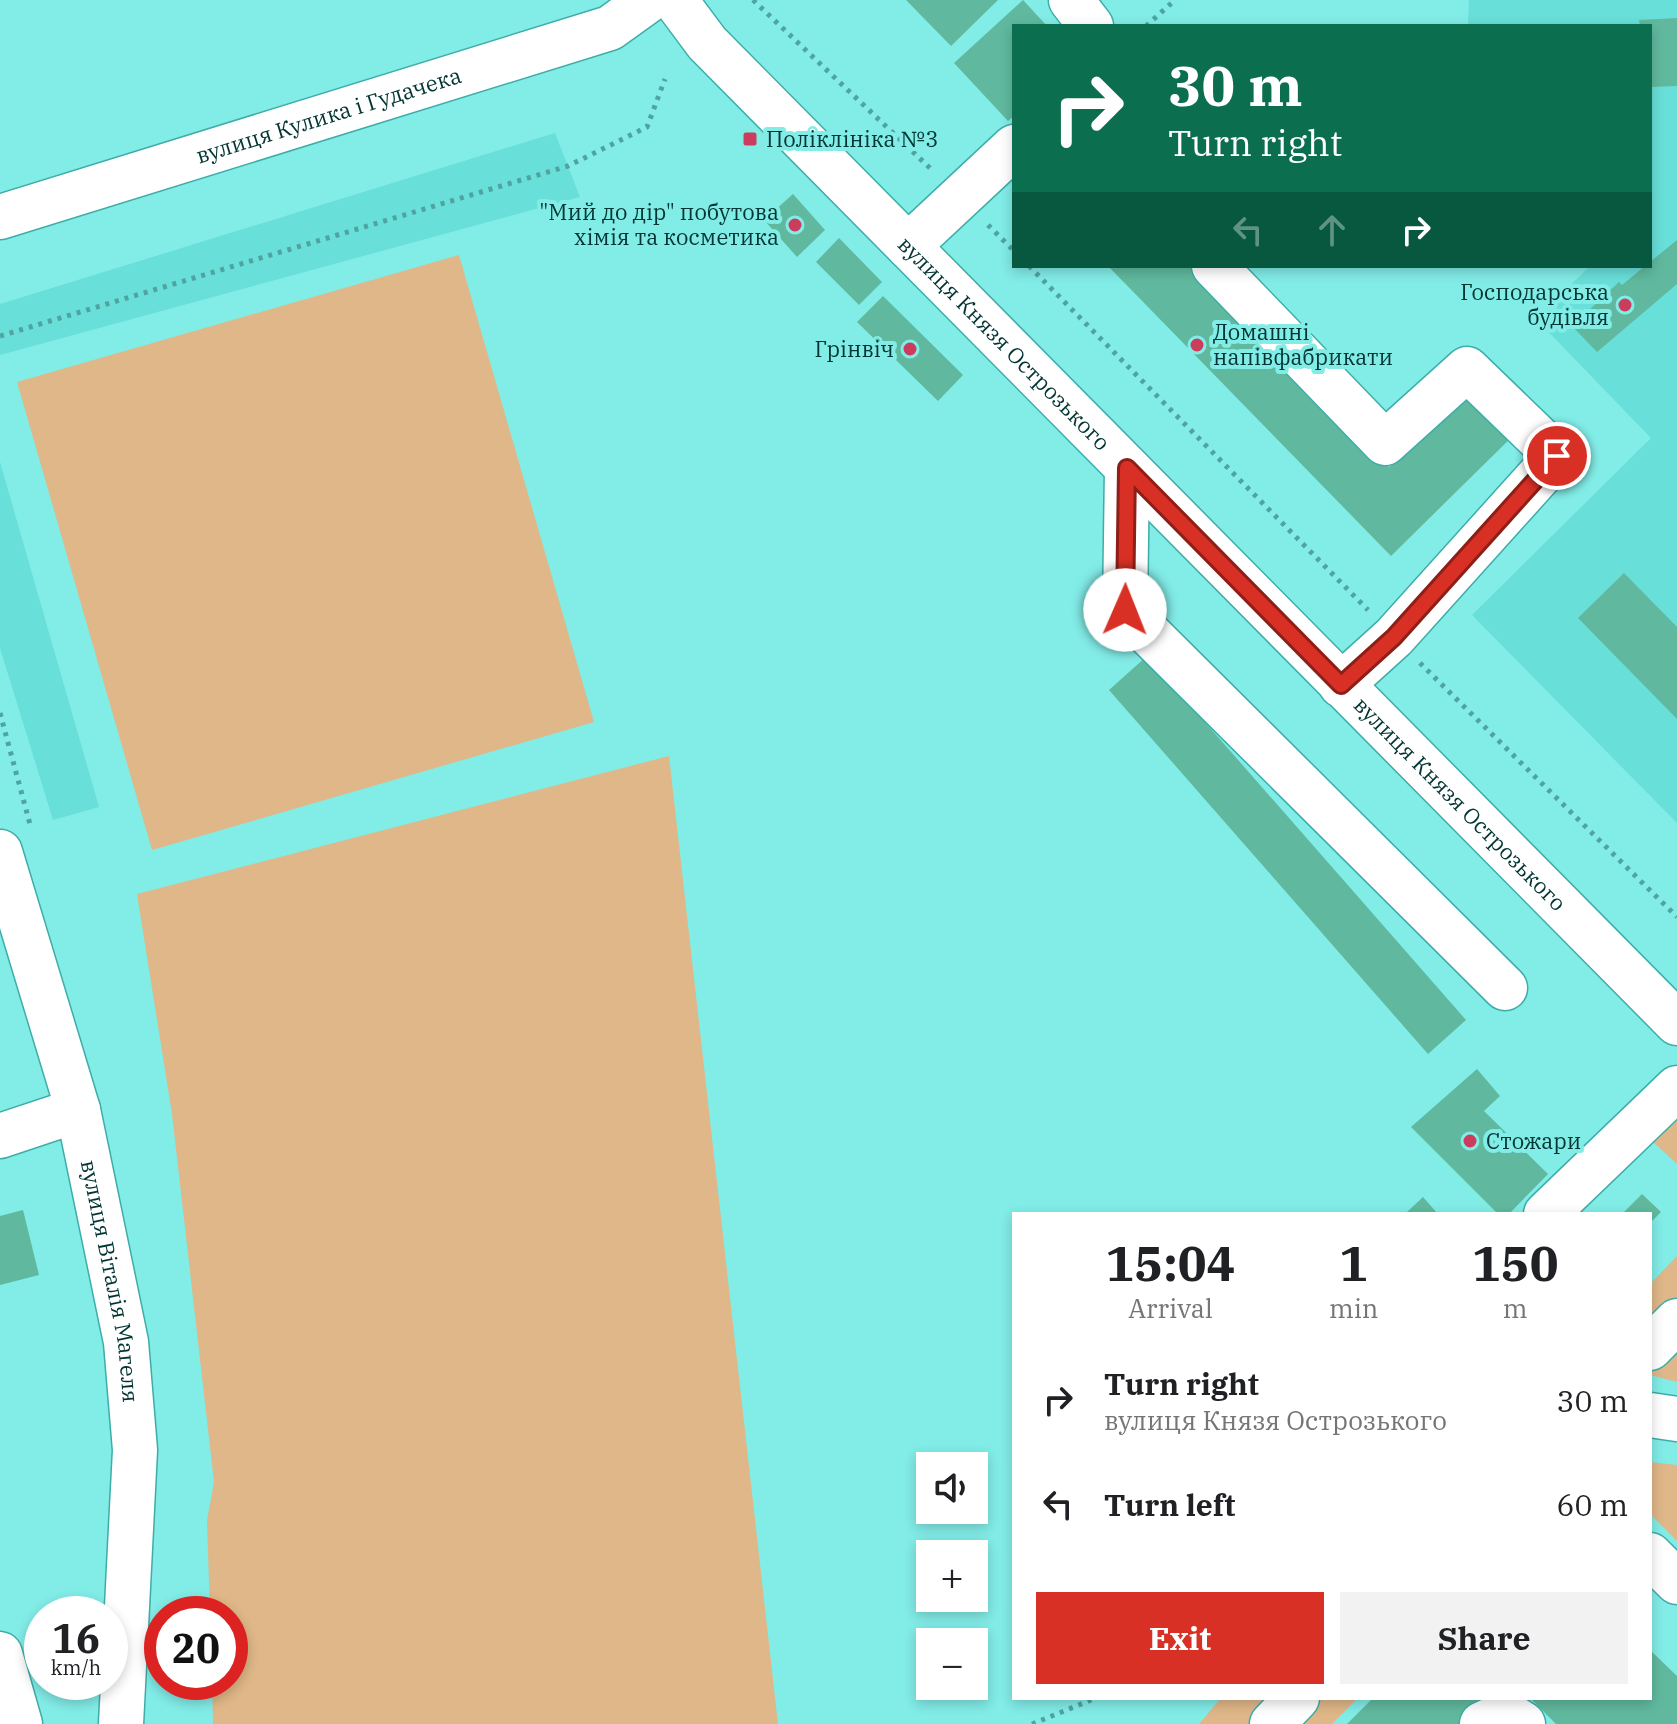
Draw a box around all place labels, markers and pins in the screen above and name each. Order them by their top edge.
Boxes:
place label: Поліклініка №3 [766,124,938,153]
marker: Поліклініка №3 [741,130,759,148]
place label: "Мий до дір" побутова хімія та косметика [539,197,779,251]
marker: "Мий до дір" побутова хімія та косметика [786,216,804,234]
place label: Господарська будівля [1460,277,1609,331]
marker: Господарська будівля [1616,296,1634,314]
place label: Домашні напівфабрикати [1213,317,1393,371]
place label: Грінвіч [815,334,894,363]
marker: Домашні напівфабрикати [1188,336,1206,354]
marker: Грінвіч [901,340,919,358]
pin [1523,422,1591,490]
place label: Стожари [1486,1126,1581,1155]
marker: Стожари [1461,1132,1479,1150]

